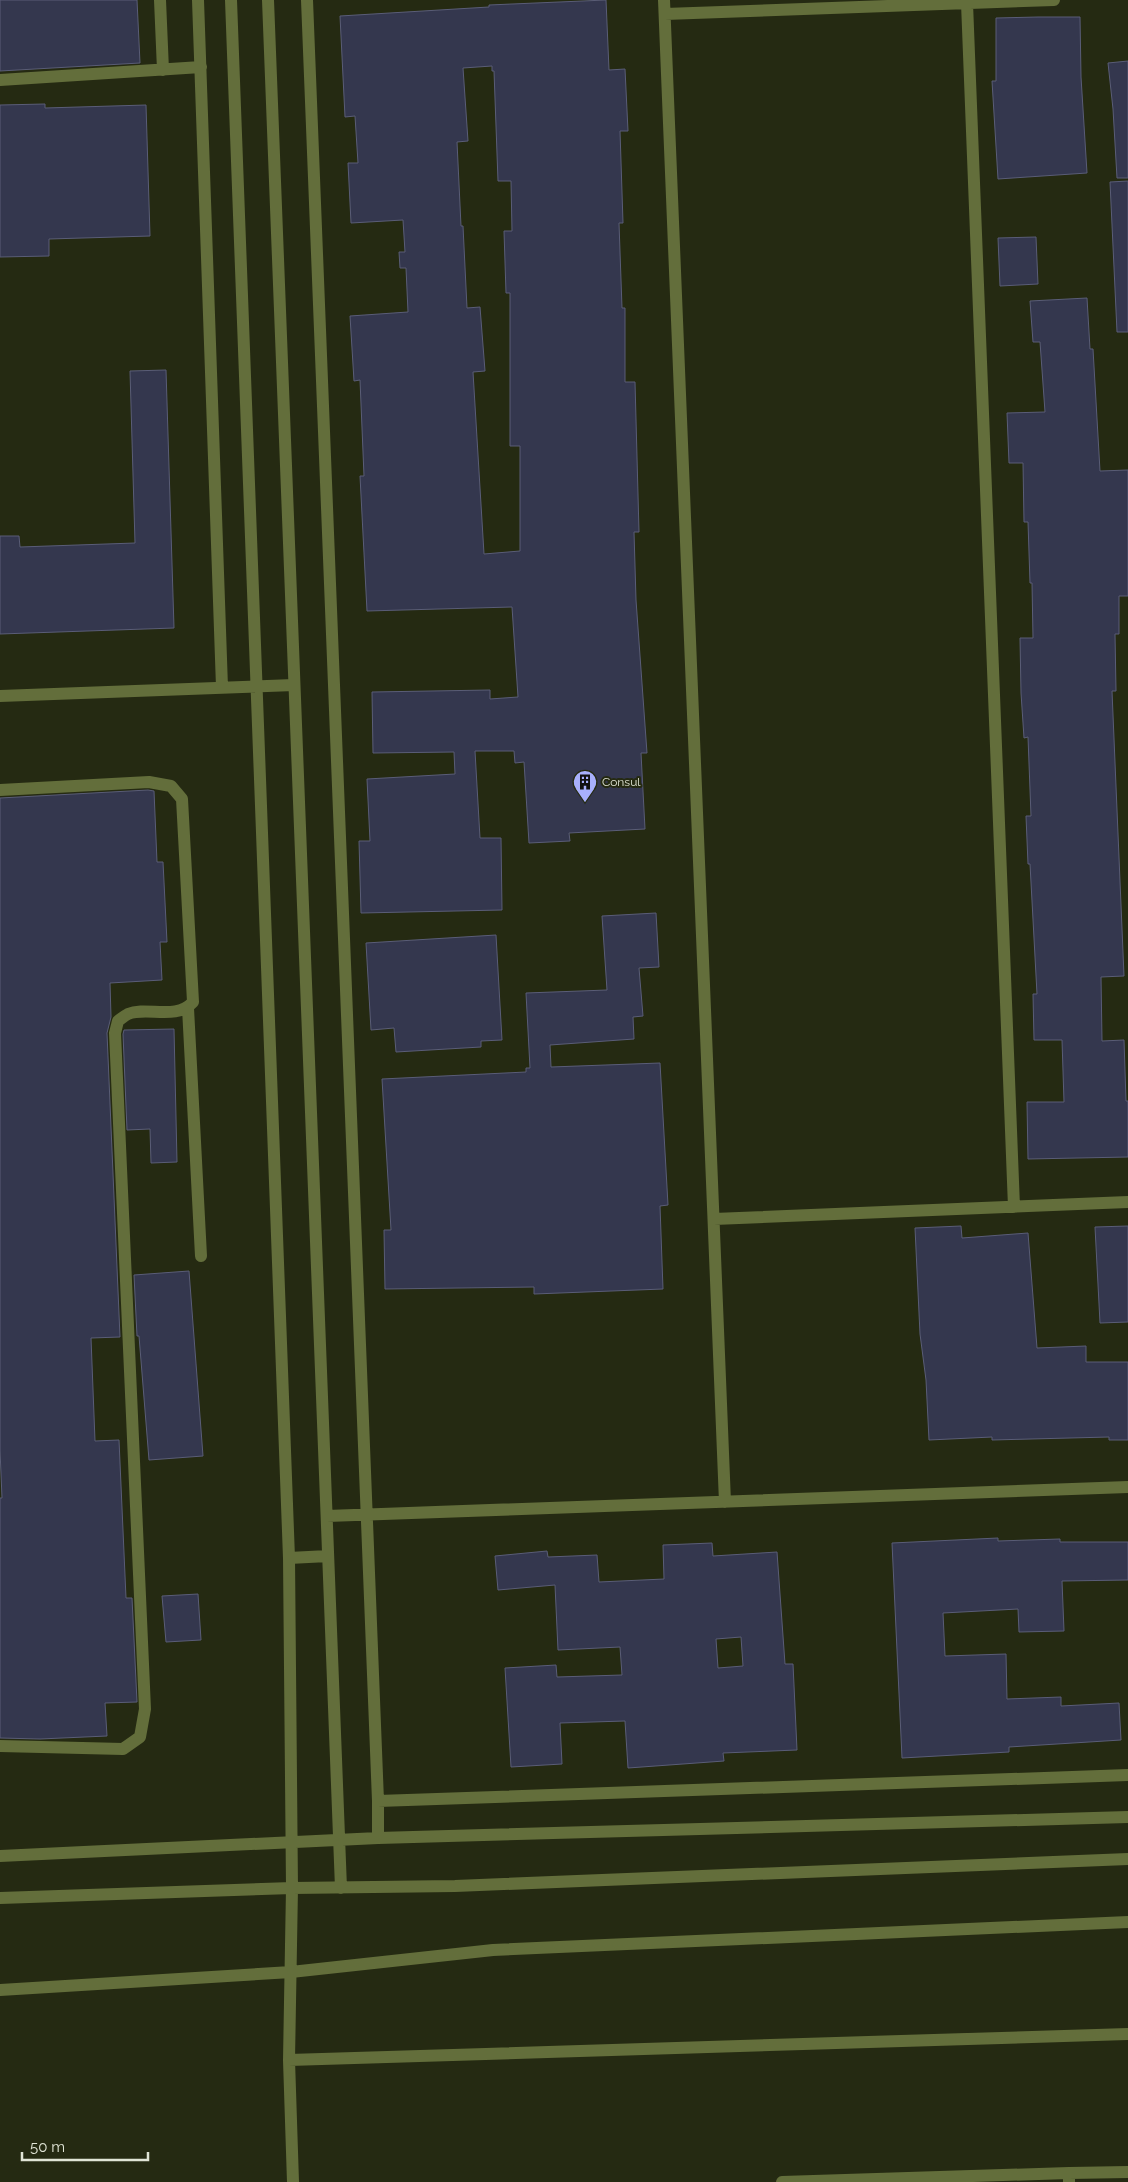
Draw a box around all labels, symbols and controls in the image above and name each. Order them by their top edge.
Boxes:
building icon: Consul [572,769,598,803]
place label: Consul [602,775,641,789]
scale bar [22,2130,149,2162]
text: 50 m [30,2138,65,2156]

